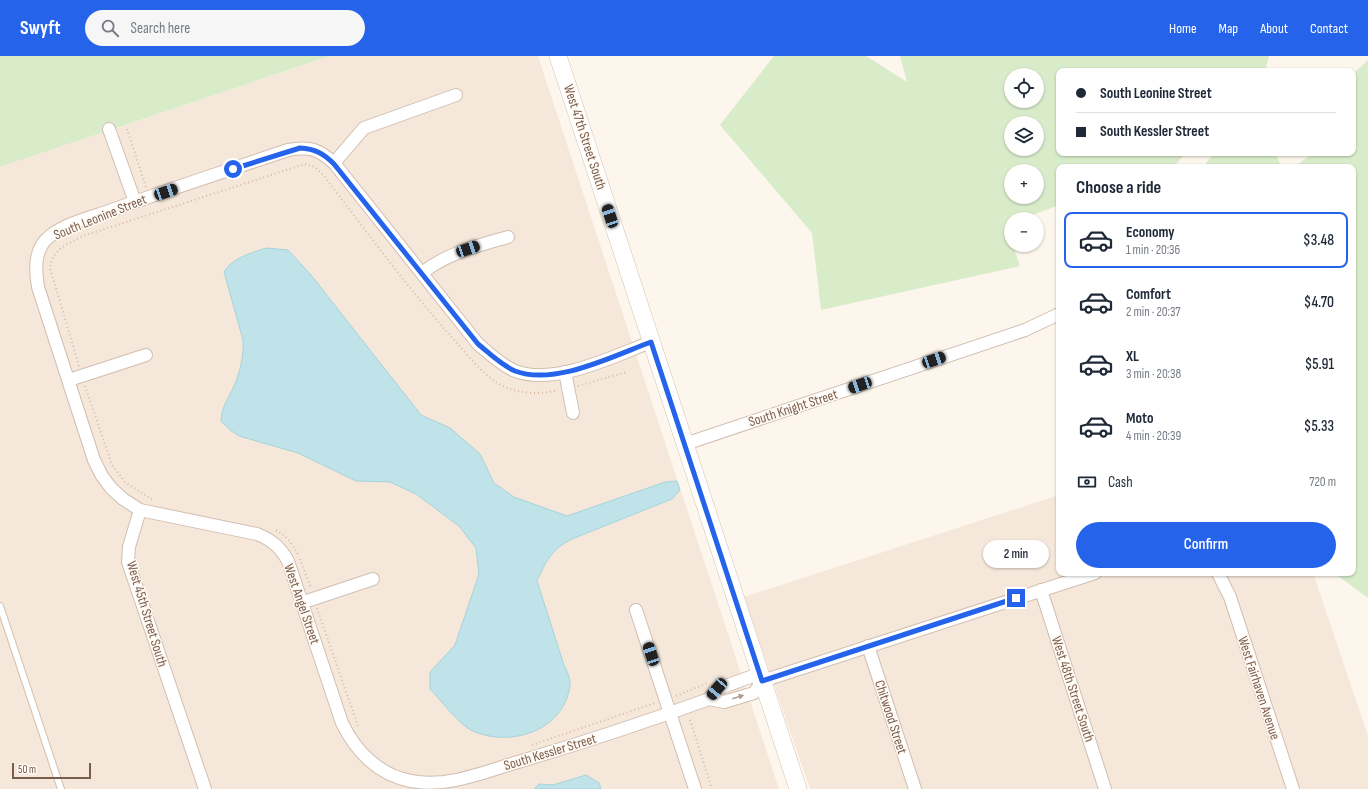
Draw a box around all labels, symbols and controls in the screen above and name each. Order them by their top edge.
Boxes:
search box [85,10,365,46]
text: Swyft [20,17,61,40]
icon: search [99,17,121,39]
text: Search here [131,19,190,38]
text: Home [1169,20,1197,37]
text: Map [1219,20,1238,37]
text: About [1260,20,1288,37]
text: Contact [1310,20,1348,37]
map controls [1004,68,1044,252]
button: locate [1004,68,1044,108]
street label: West 47th Street South [560,82,610,192]
text: South Leonine Street [1100,84,1212,103]
button: layers [1004,116,1044,156]
text: South Kessler Street [1100,122,1209,141]
route start [224,160,242,178]
button: + [1004,164,1044,204]
text: Choose a ride [1076,177,1161,198]
car [153,182,179,202]
street label: South Leonine Street [51,191,149,243]
car [601,203,619,229]
button: − [1004,212,1044,252]
icon: car [1078,222,1114,258]
text: Economy [1126,223,1175,242]
text: $3.48 [1303,231,1334,250]
car [455,239,481,259]
text: 1 min · 20:36 [1126,242,1180,258]
icon: car [1078,284,1114,320]
text: Comfort [1126,285,1171,304]
text: $4.70 [1304,293,1334,312]
text: 2 min · 20:37 [1126,304,1181,320]
icon: car [1078,346,1114,382]
text: XL [1126,347,1139,366]
car [921,350,947,370]
text: $5.91 [1305,355,1334,374]
text: 3 min · 20:38 [1126,366,1181,382]
car [847,375,873,395]
street label: South Knight Street [746,386,840,430]
icon: car [1078,408,1114,444]
text: Moto [1126,409,1153,428]
text: $5.33 [1304,417,1334,436]
text: 4 min · 20:39 [1126,428,1181,444]
icon: cash [1076,471,1098,493]
text: Cash [1108,473,1133,492]
text: 720 m [1309,474,1336,490]
button: Confirm [1076,522,1336,568]
callout: 2 min [983,540,1049,568]
text: 2 min [1004,546,1028,562]
street label: West 45th Street South [123,559,171,669]
street label: West Angel Street [280,562,324,646]
route end [1007,589,1025,607]
street label: West 48th Street South [1048,634,1098,744]
street label: West Fairhaven Avenue [1234,634,1284,742]
car [642,641,660,667]
car [705,676,729,702]
street label: Chitwood Street [871,678,911,756]
one-way arrow [733,694,745,700]
street label: South Kessler Street [502,730,598,774]
scale bar [12,761,91,780]
text: 50 m [18,763,36,776]

